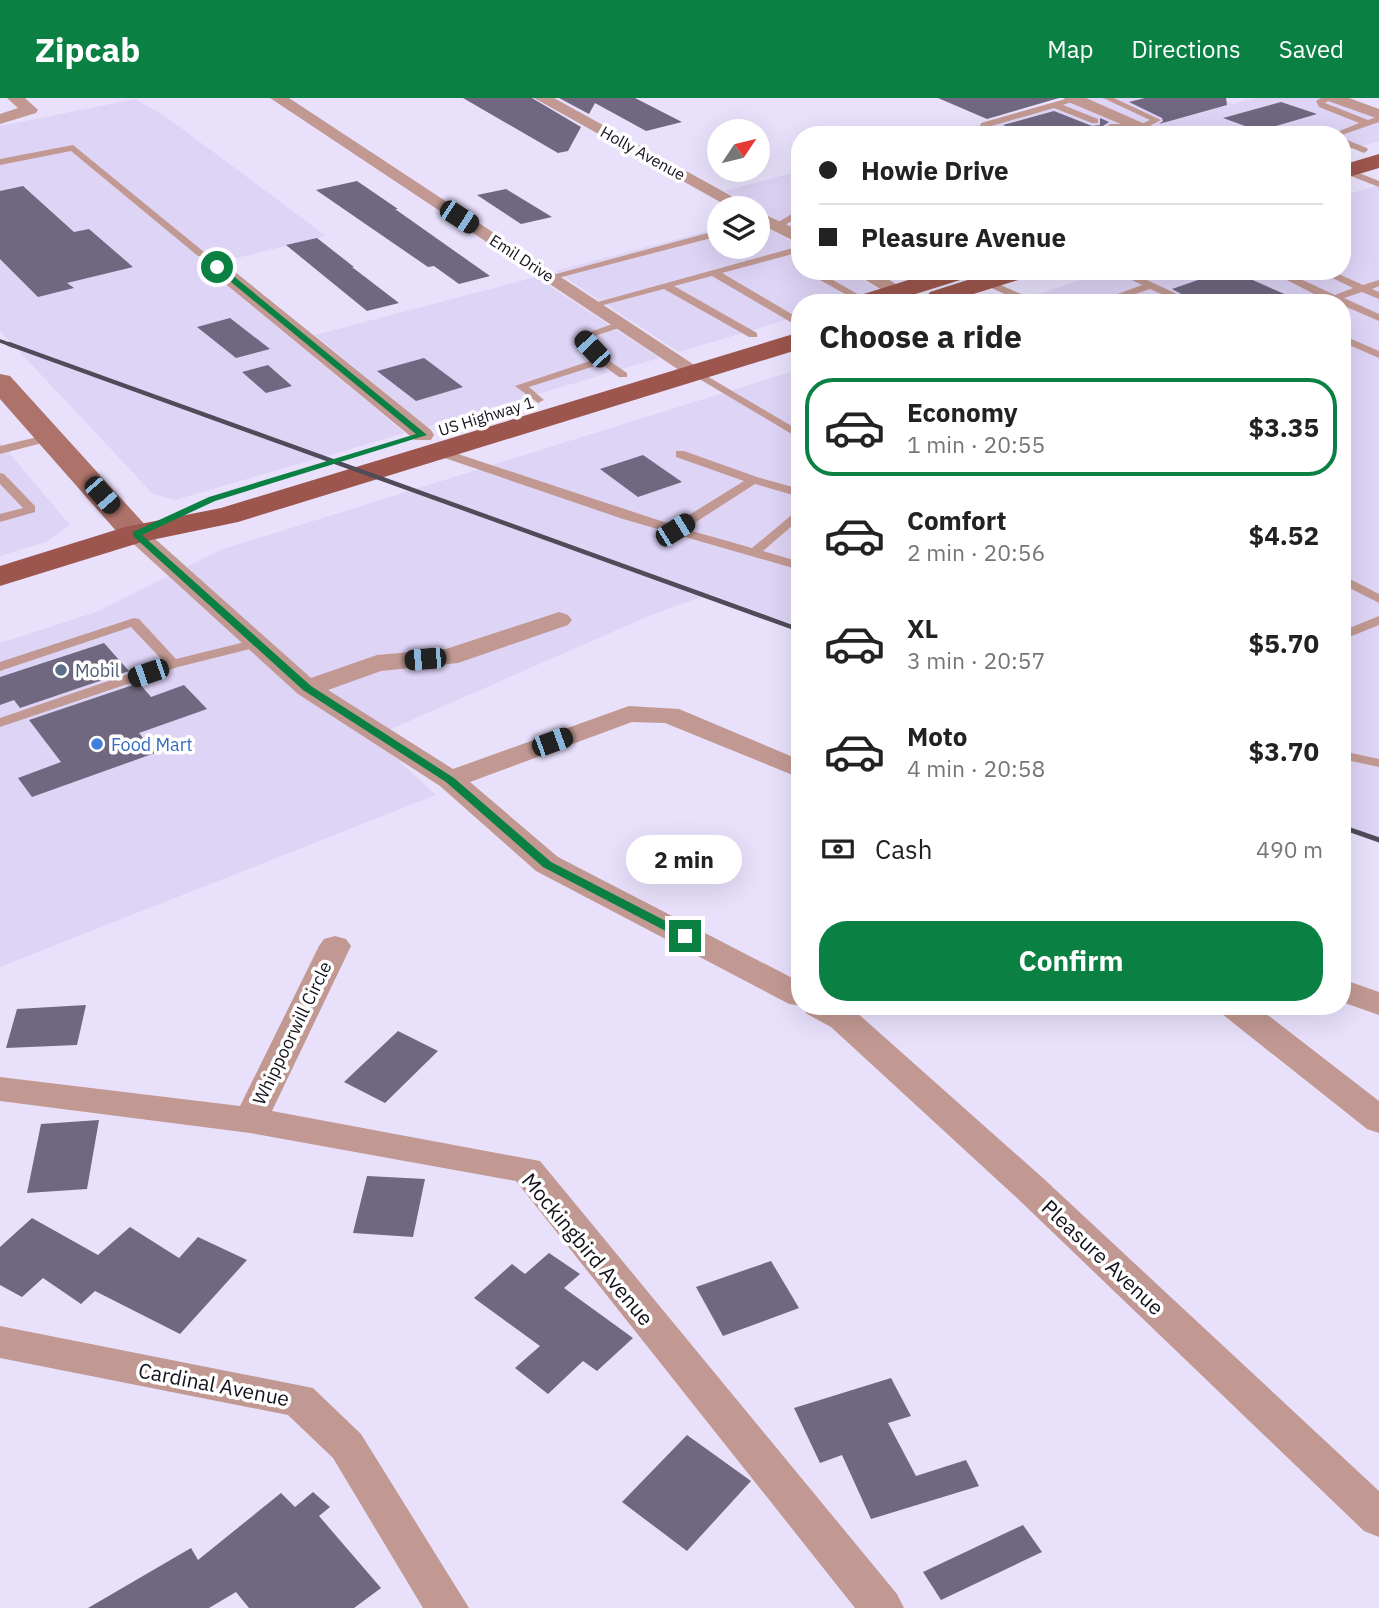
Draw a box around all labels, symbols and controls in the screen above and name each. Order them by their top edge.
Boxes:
text: Zipcab [35,28,140,71]
text: Map [1047,33,1093,65]
text: Directions [1131,33,1241,65]
text: Saved [1279,33,1344,65]
north arrow [707,119,770,182]
map controls [707,119,770,259]
street label: Holly Avenue [597,121,689,185]
text: Howie Drive [861,153,1009,187]
button: layers [707,196,770,259]
car [436,197,483,237]
text: Pleasure Avenue [861,220,1066,254]
street label: Emil Drive [486,230,558,286]
route start [201,251,233,283]
text: Choose a ride [819,315,1022,357]
car [570,326,615,372]
street label: US Highway 1 [436,392,536,440]
text: Economy [907,395,1018,429]
icon: car [823,396,886,459]
text: $3.35 [1249,410,1319,444]
text: 1 min · 20:55 [907,429,1045,459]
car [81,472,124,518]
text: Comfort [907,503,1006,537]
icon: car [823,504,886,567]
car [652,510,699,550]
text: $4.52 [1249,518,1319,552]
text: 2 min · 20:56 [907,537,1045,567]
text: XL [907,611,938,645]
icon: car [823,612,886,675]
text: $5.70 [1249,626,1319,660]
text: 3 min · 20:57 [907,645,1045,675]
car [404,647,447,671]
car [125,656,172,690]
place label: Mobil [75,659,120,682]
marker: Mobil [53,662,69,678]
text: Moto [907,719,967,753]
icon: car [823,720,886,783]
car [529,725,576,759]
place label: Food Mart [111,733,193,756]
text: $3.70 [1249,734,1319,768]
marker: Food Mart [89,736,105,752]
text: 4 min · 20:58 [907,753,1045,783]
icon: cash [819,830,857,868]
text: Cash [875,832,932,866]
callout: 2 min [627,834,743,884]
text: 490 m [1256,834,1323,864]
text: 2 min [654,844,714,874]
route end [669,920,701,952]
button: Confirm [819,921,1323,1001]
street label: Whippoorwill Circle [247,957,337,1109]
street label: Mockingbird Avenue [516,1167,660,1331]
street label: Pleasure Avenue [1036,1193,1170,1321]
street label: Cardinal Avenue [136,1356,292,1412]

